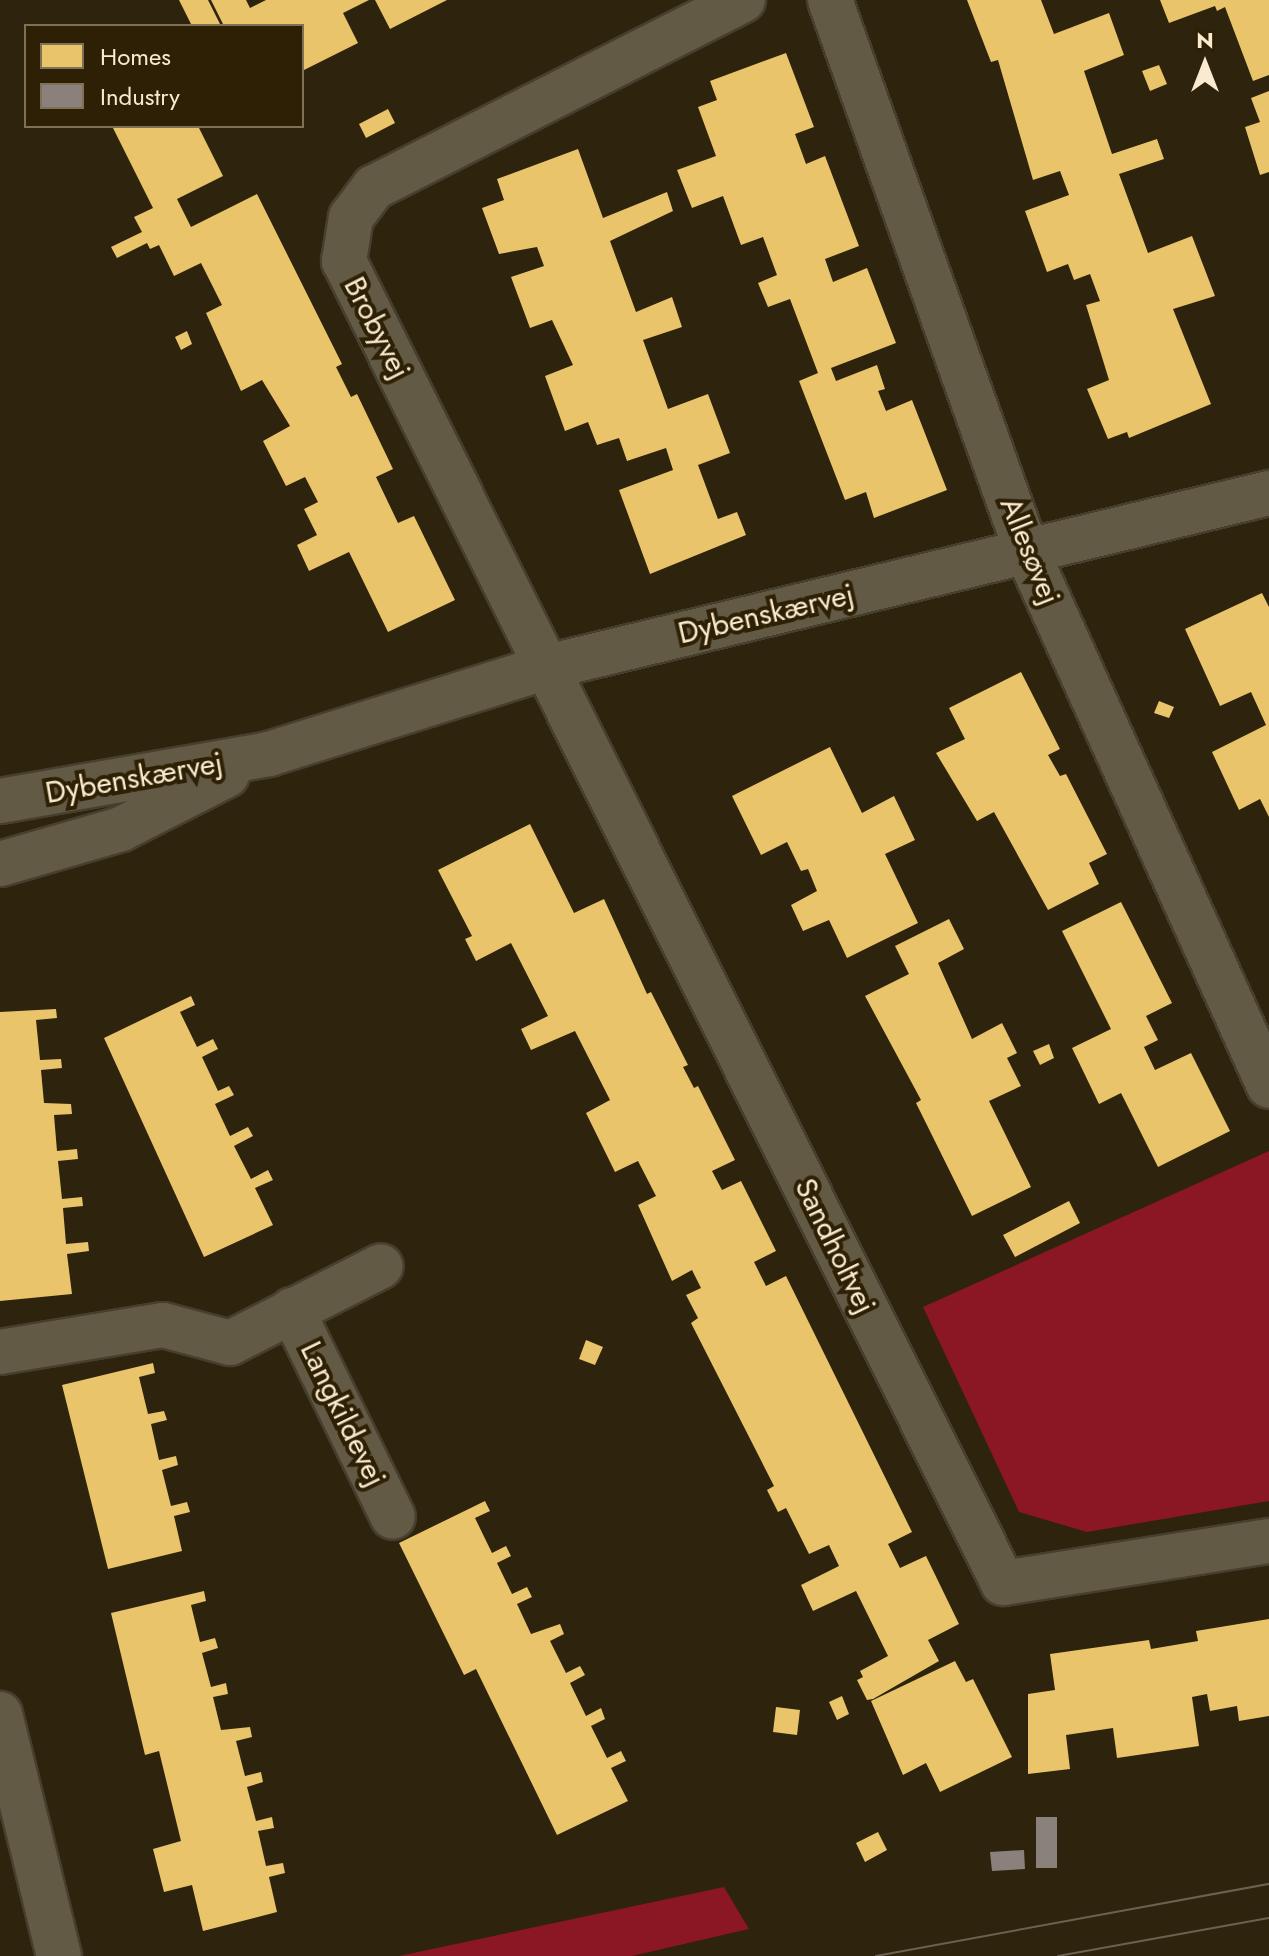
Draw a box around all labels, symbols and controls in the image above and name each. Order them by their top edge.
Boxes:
legend [24,24,304,128]
north arrow [1165,24,1245,104]
text: N [1196,24,1214,56]
text: Homes [100,39,171,74]
text: Industry [100,79,180,114]
street label: Brobyvej [336,271,418,385]
street label: Allesøvej [992,492,1068,610]
street label: Dybenskærvej [675,576,857,652]
street label: Dybenskærvej [43,745,225,811]
street label: Sandholtvej [787,1173,883,1319]
street label: Langkildevej [293,1336,393,1492]

